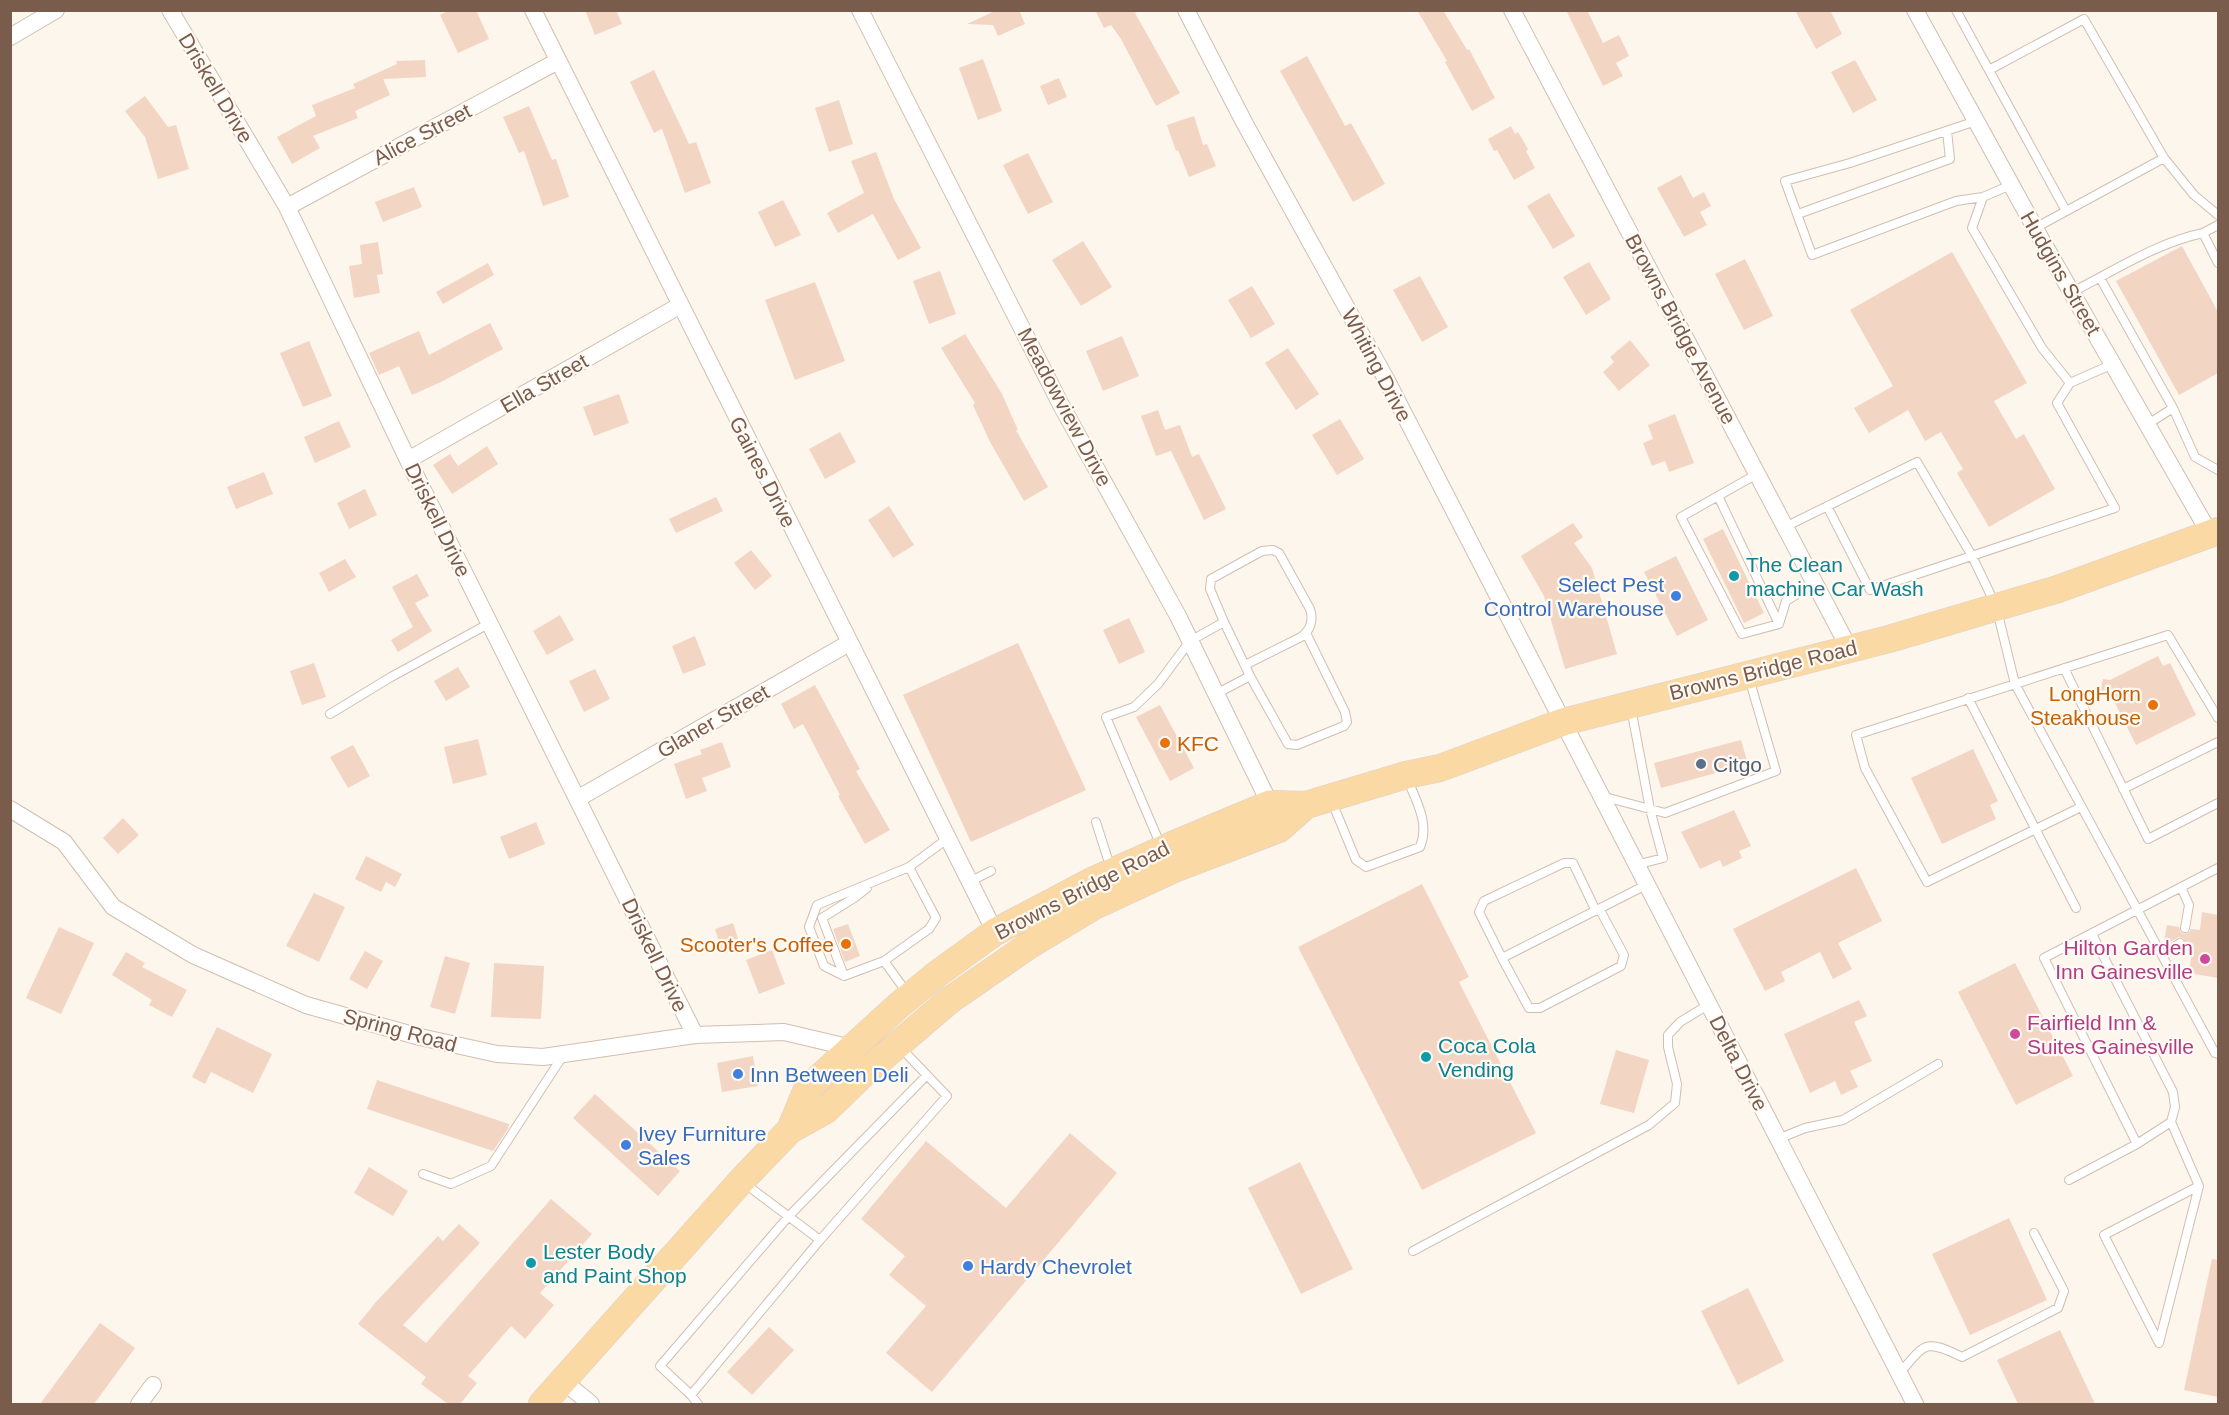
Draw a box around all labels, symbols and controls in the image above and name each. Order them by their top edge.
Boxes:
street label: Driskell Drive [174,29,258,147]
street label: Alice Street [369,99,475,169]
street label: Hudgins Street [2016,207,2106,339]
street label: Browns Bridge Avenue [1621,230,1741,428]
street label: Whiting Drive [1338,304,1416,426]
street label: Meadowview Drive [1013,324,1117,490]
street label: Ella Street [496,349,592,417]
street label: Gaines Drive [725,413,801,531]
street label: Driskell Drive [401,459,475,581]
place label: The Clean machine Car Wash [1746,553,1924,600]
marker: The Clean machine Car Wash [1727,569,1741,583]
place label: Select Pest Control Warehouse [1484,573,1664,620]
marker: Select Pest Control Warehouse [1669,589,1683,603]
street label: Browns Bridge Road [1667,636,1859,704]
street label: Glaner Street [653,680,773,762]
place label: LongHorn Steakhouse [2030,682,2141,729]
marker: LongHorn Steakhouse [2146,698,2160,712]
place label: KFC [1177,732,1219,755]
marker: KFC [1158,736,1172,750]
place label: Citgo [1713,753,1762,776]
marker: Citgo [1694,757,1708,771]
street label: Browns Bridge Road [991,836,1173,944]
street label: Driskell Drive [618,894,692,1016]
place label: Scooter's Coffee [680,933,834,956]
place label: Hilton Garden Inn Gainesville [2055,936,2193,983]
marker: Scooter's Coffee [839,937,853,951]
marker: Hilton Garden Inn Gainesville [2198,952,2212,966]
street label: Spring Road [341,1004,459,1056]
place label: Fairfield Inn & Suites Gainesville [2027,1011,2194,1058]
street label: Delta Drive [1705,1012,1773,1114]
marker: Fairfield Inn & Suites Gainesville [2008,1027,2022,1041]
place label: Coca Cola Vending [1438,1034,1536,1081]
marker: Coca Cola Vending [1419,1050,1433,1064]
place label: Inn Between Deli [750,1063,909,1086]
marker: Inn Between Deli [731,1067,745,1081]
place label: Ivey Furniture Sales [638,1122,766,1169]
marker: Ivey Furniture Sales [619,1138,633,1152]
place label: Lester Body and Paint Shop [543,1240,687,1287]
place label: Hardy Chevrolet [980,1255,1132,1278]
marker: Lester Body and Paint Shop [524,1256,538,1270]
marker: Hardy Chevrolet [961,1259,975,1273]

